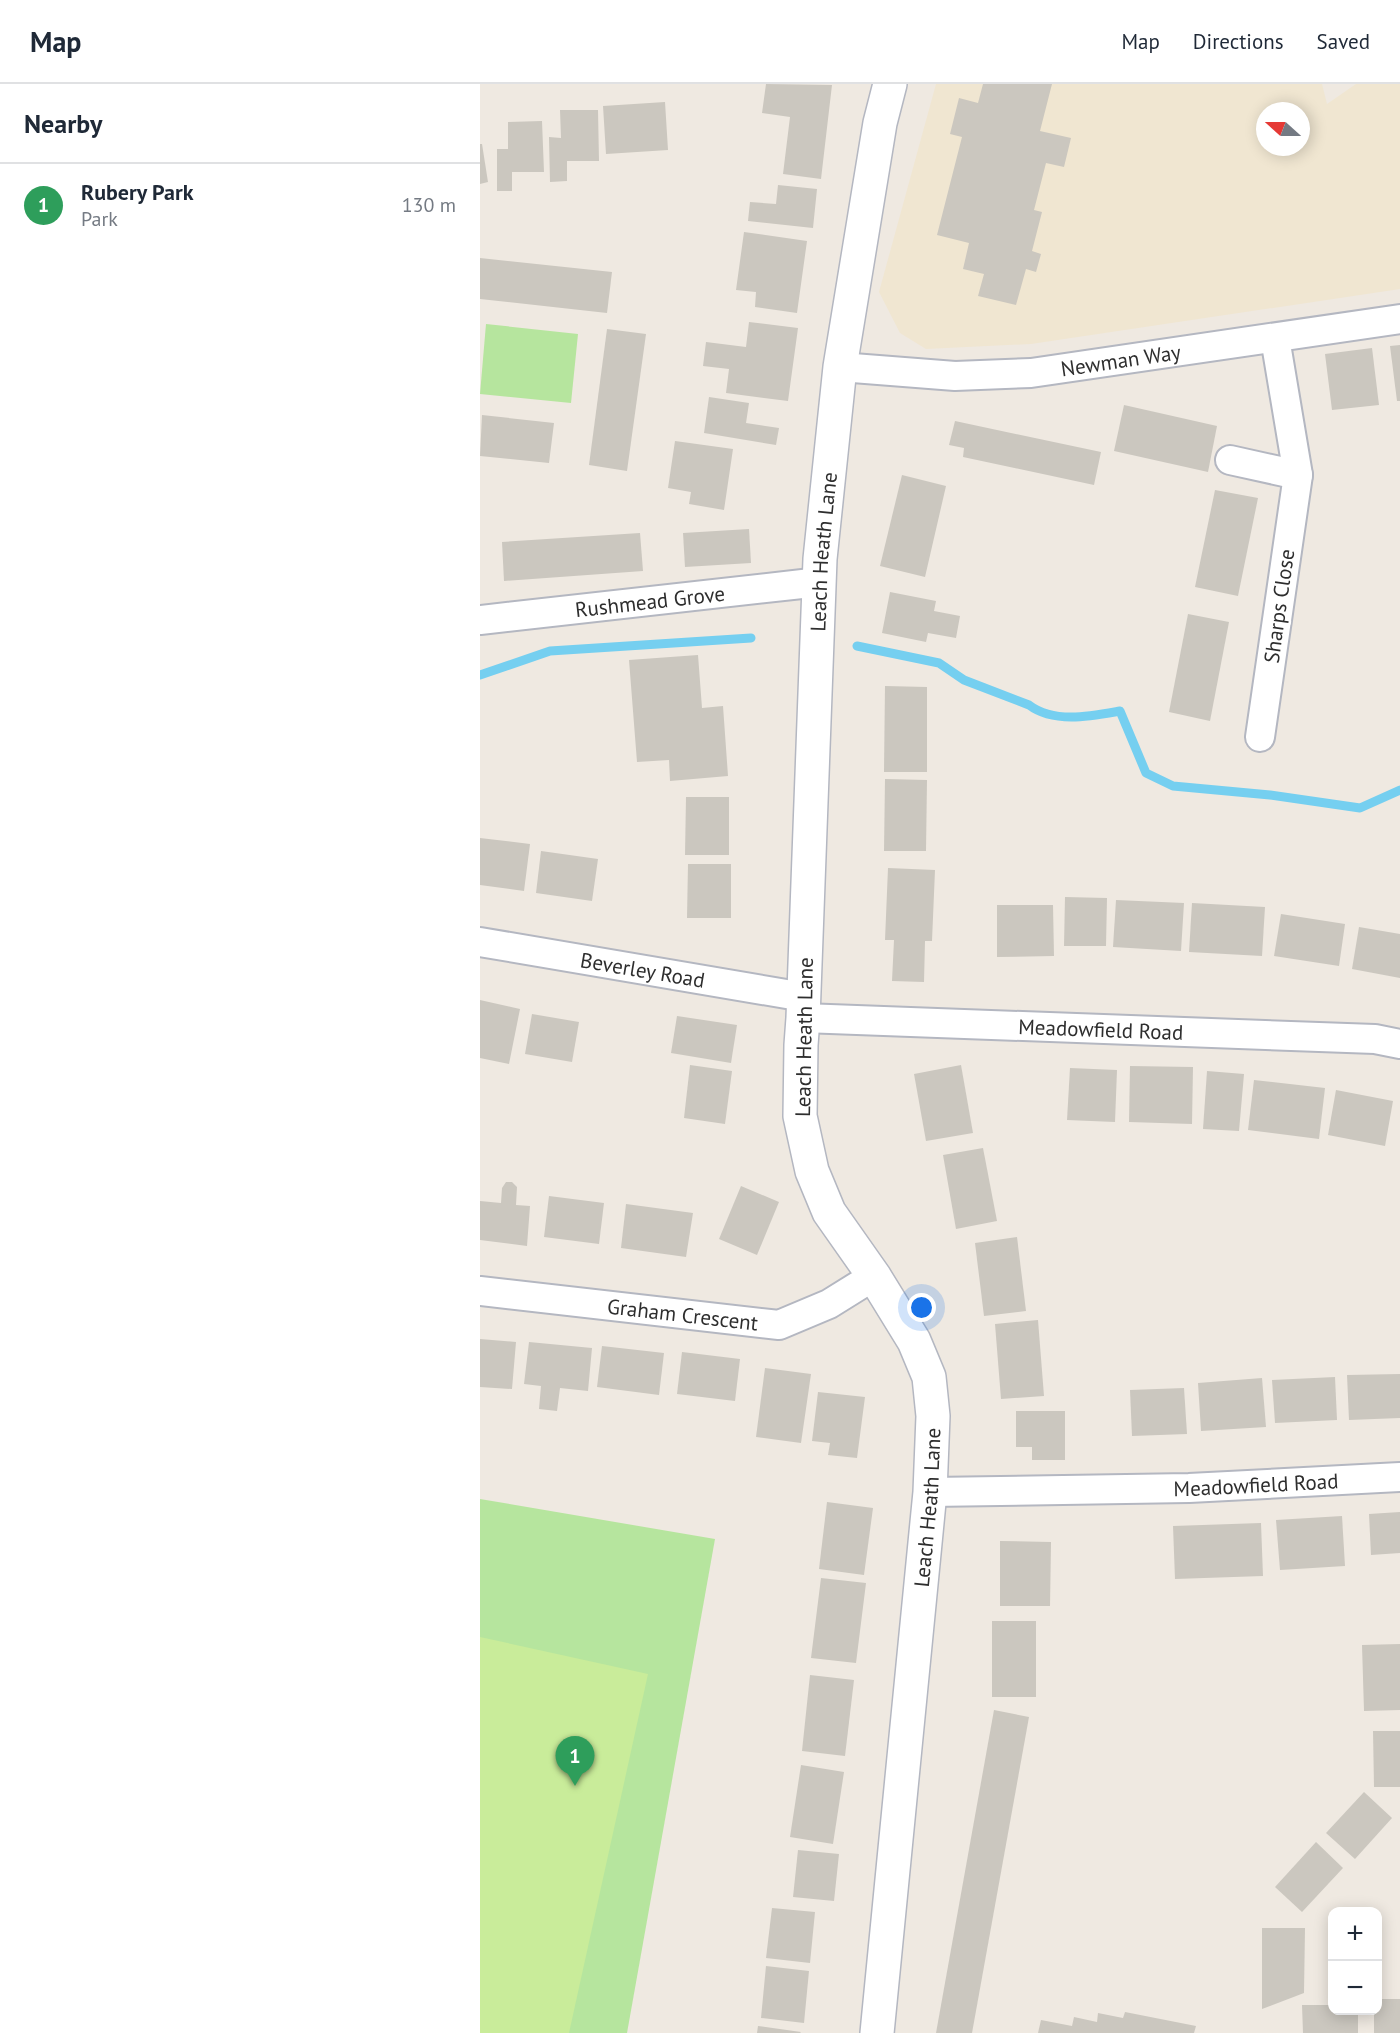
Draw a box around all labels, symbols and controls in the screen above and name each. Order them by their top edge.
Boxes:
text: Map [30,23,81,60]
text: Map [1121,28,1160,55]
text: Directions [1193,28,1284,55]
text: Saved [1317,28,1370,55]
north arrow [1256,102,1310,156]
text: Nearby [24,107,102,140]
text: Rubery Park [81,178,193,206]
text: 1 [38,192,49,218]
text: 130 m [402,192,456,218]
text: Park [81,206,118,232]
street label: Newman Way [1059,338,1183,382]
street label: Leach Heath Lane [804,471,842,632]
street label: Sharps Close [1258,547,1300,665]
street label: Rushmead Grove [574,579,726,623]
street label: Beverley Road [578,946,707,993]
street label: Leach Heath Lane [789,957,819,1117]
street label: Meadowfield Road [1018,1012,1184,1045]
street label: Graham Crescent [606,1292,760,1336]
your location [907,1293,936,1322]
street label: Leach Heath Lane [907,1427,946,1588]
street label: Meadowfield Road [1173,1467,1339,1502]
pin: 1 [556,1736,595,1786]
map controls [1328,1907,1382,2015]
button: + [1328,1907,1382,1961]
button: − [1328,1961,1382,2015]

